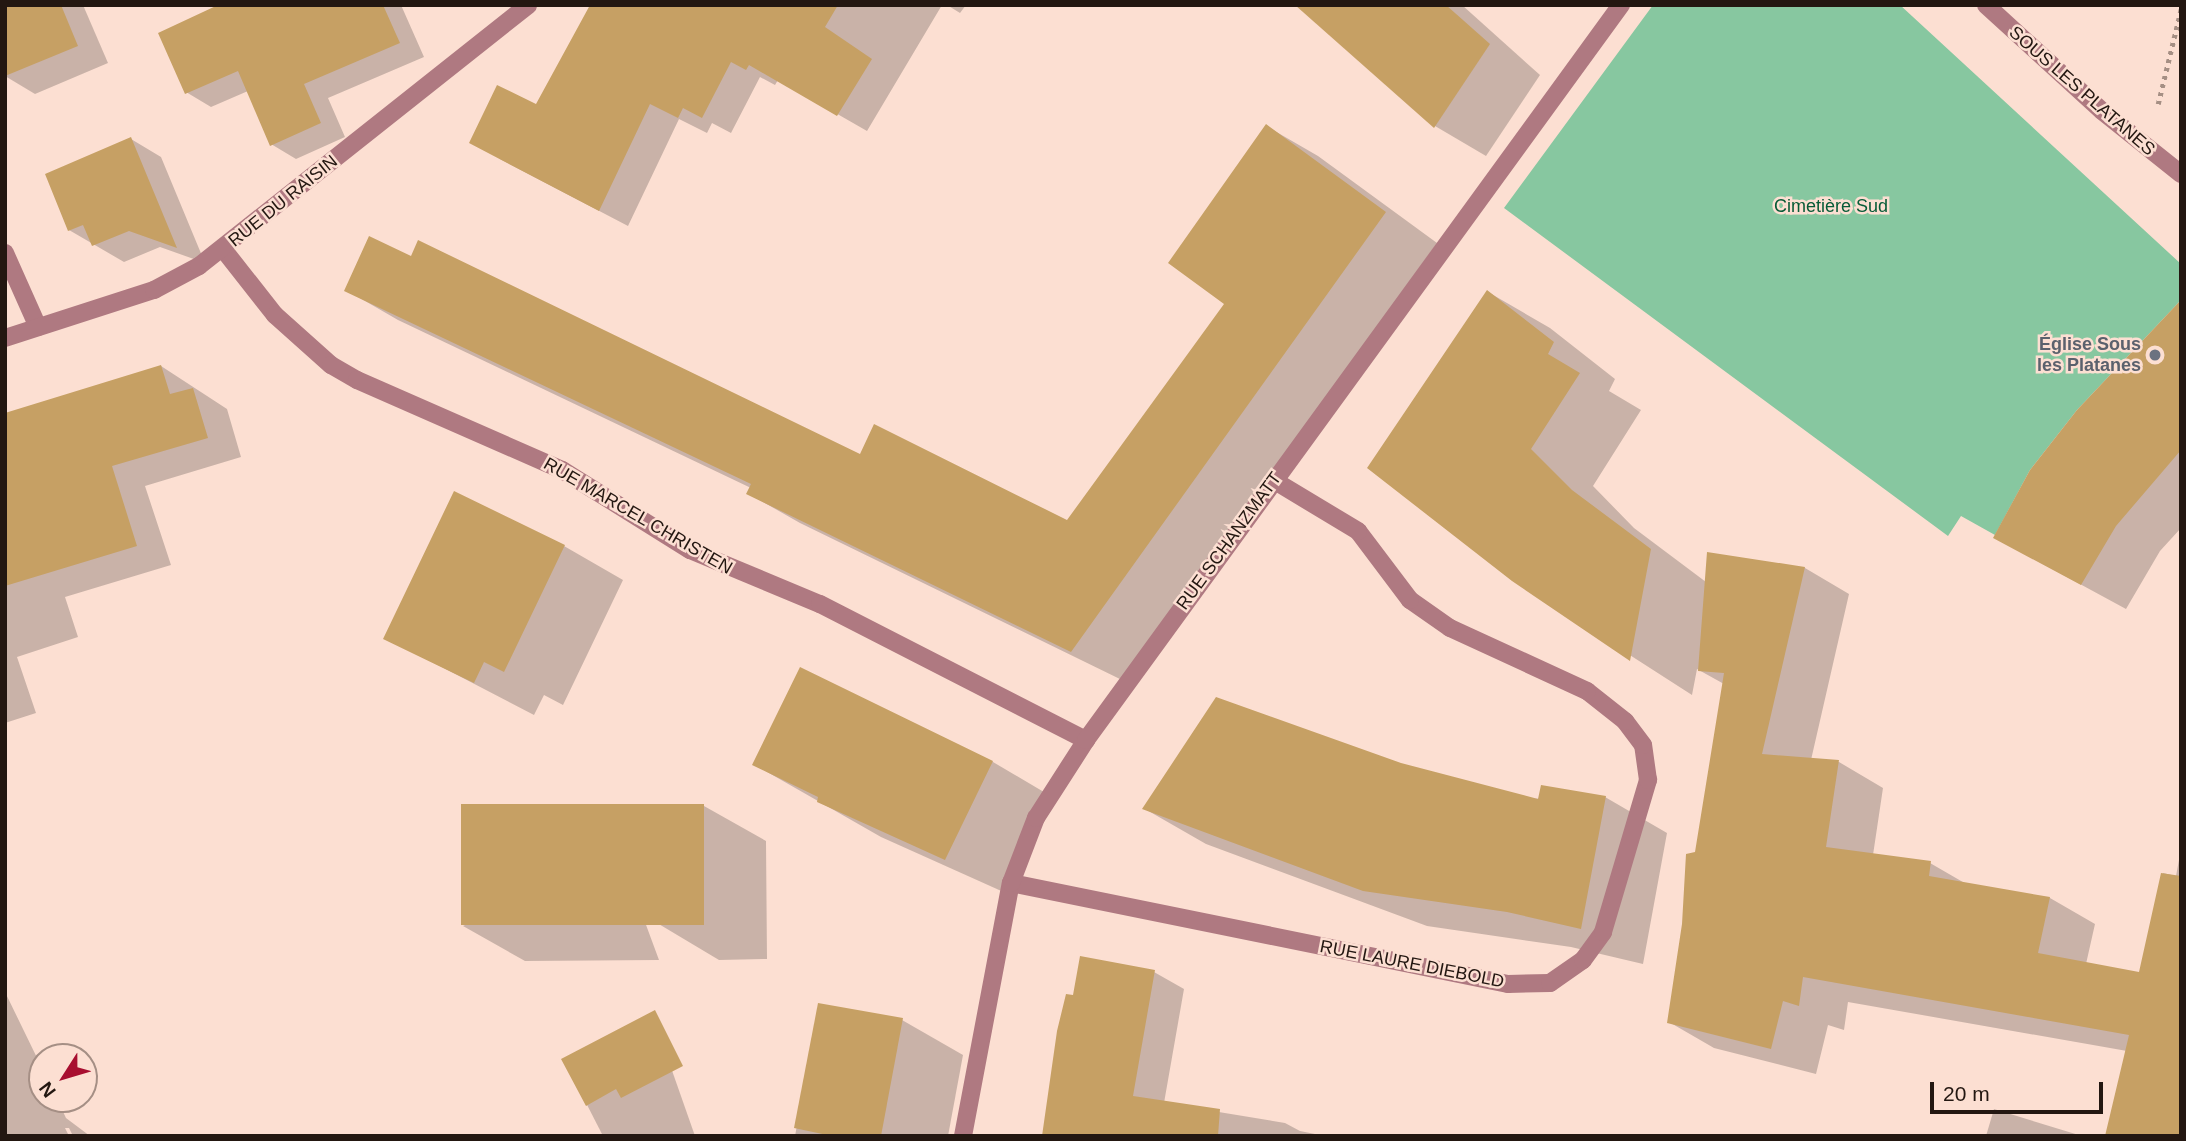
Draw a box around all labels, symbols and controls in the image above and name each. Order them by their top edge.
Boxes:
street label: SOUS LES PLATANES [2005,22,2159,160]
street label: RUE DU RAISIN [224,150,342,252]
park label: Cimetière Sud [1774,195,1888,217]
place label: Église Sous les Platanes [2037,334,2141,376]
marker: Église Sous les Platanes [2147,347,2163,363]
street label: RUE MARCEL CHRISTEN [539,453,737,579]
street label: RUE SCHANZMATT [1172,468,1286,614]
street label: RUE LAURE DIEBOLD [1318,936,1506,992]
north arrow [28,1043,98,1113]
scale bar [1934,1068,2107,1112]
text: N [35,1078,60,1102]
text: 20 m [1943,1082,1990,1105]

